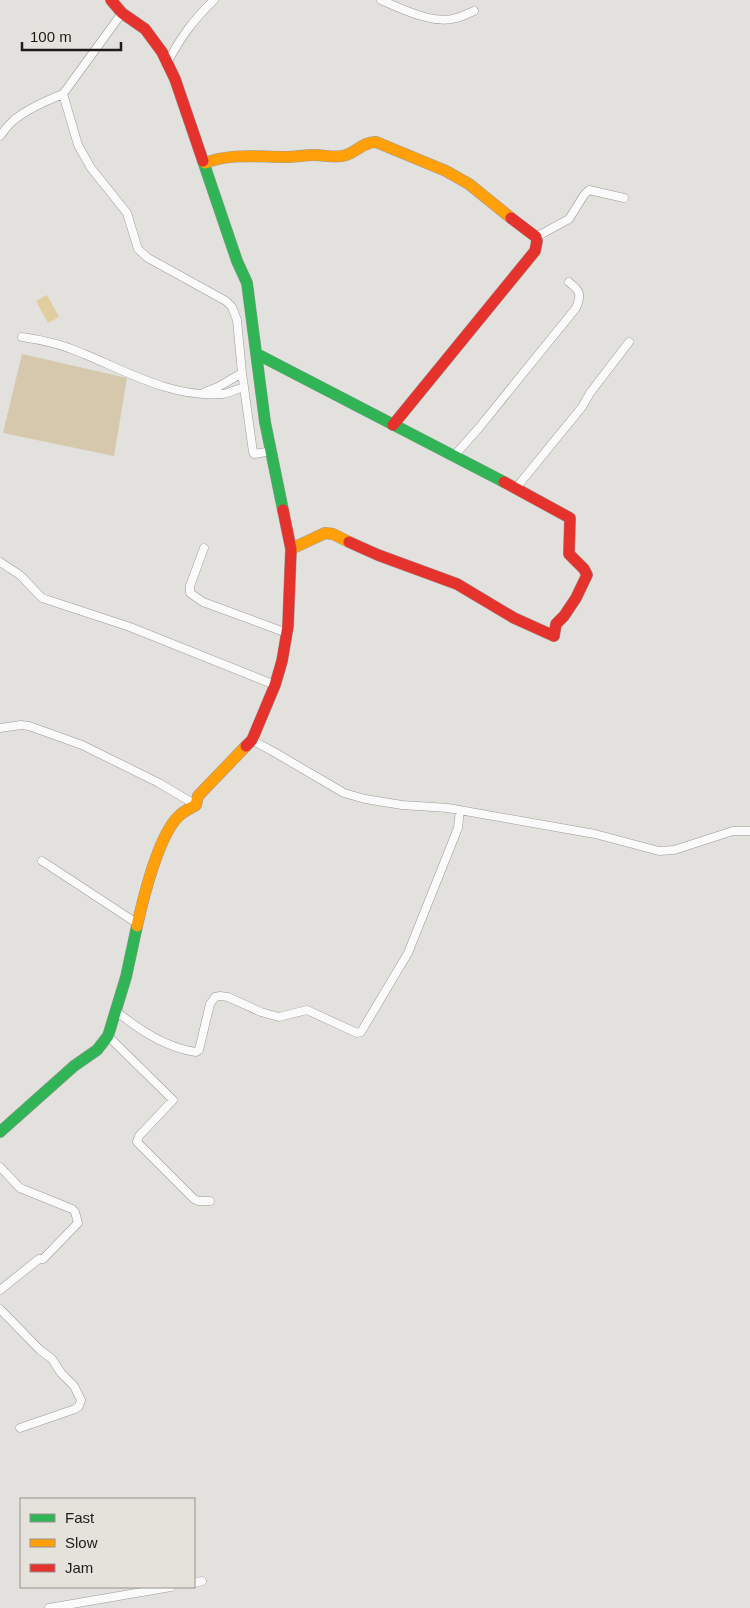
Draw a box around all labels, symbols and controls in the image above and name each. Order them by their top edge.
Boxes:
scale bar [22,20,121,52]
text: 100 m [30,28,72,45]
legend [20,1498,195,1588]
text: Fast [65,1509,95,1526]
text: Slow [65,1534,98,1551]
text: Jam [65,1559,93,1576]

